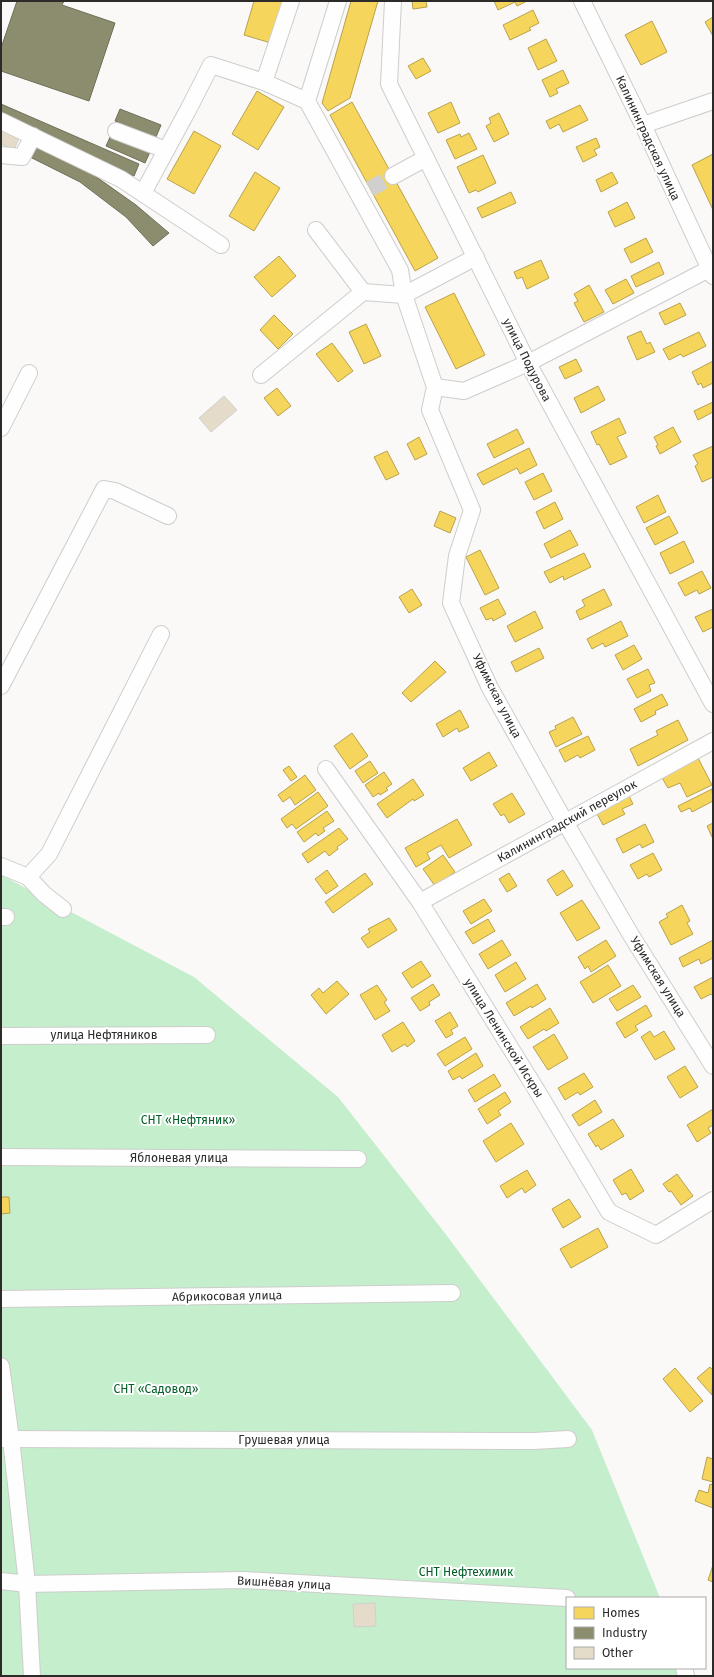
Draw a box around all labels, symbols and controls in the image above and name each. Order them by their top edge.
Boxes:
street label: Калининградская улица [613,73,683,203]
street label: улица Подурова [500,316,554,404]
street label: Уфимская улица [470,652,524,740]
street label: Калининградский переулок [495,776,640,865]
street label: Уфимская улица [628,934,688,1020]
street label: улица Ленинской Искры [462,976,546,1100]
street label: улица Нефтяников [51,1028,158,1042]
park label: СНТ «Нефтяник» [141,1113,235,1127]
street label: Яблоневая улица [130,1151,228,1165]
street label: Абрикосовая улица [172,1288,282,1304]
park label: СНТ «Садовод» [113,1382,199,1396]
street label: Грушевая улица [238,1433,330,1447]
park label: СНТ Нефтехимик [419,1565,514,1579]
street label: Вишнёвая улица [237,1574,331,1592]
legend [566,1597,706,1669]
text: Homes [602,1606,640,1620]
text: Industry [602,1626,647,1640]
text: Other [602,1646,633,1660]

